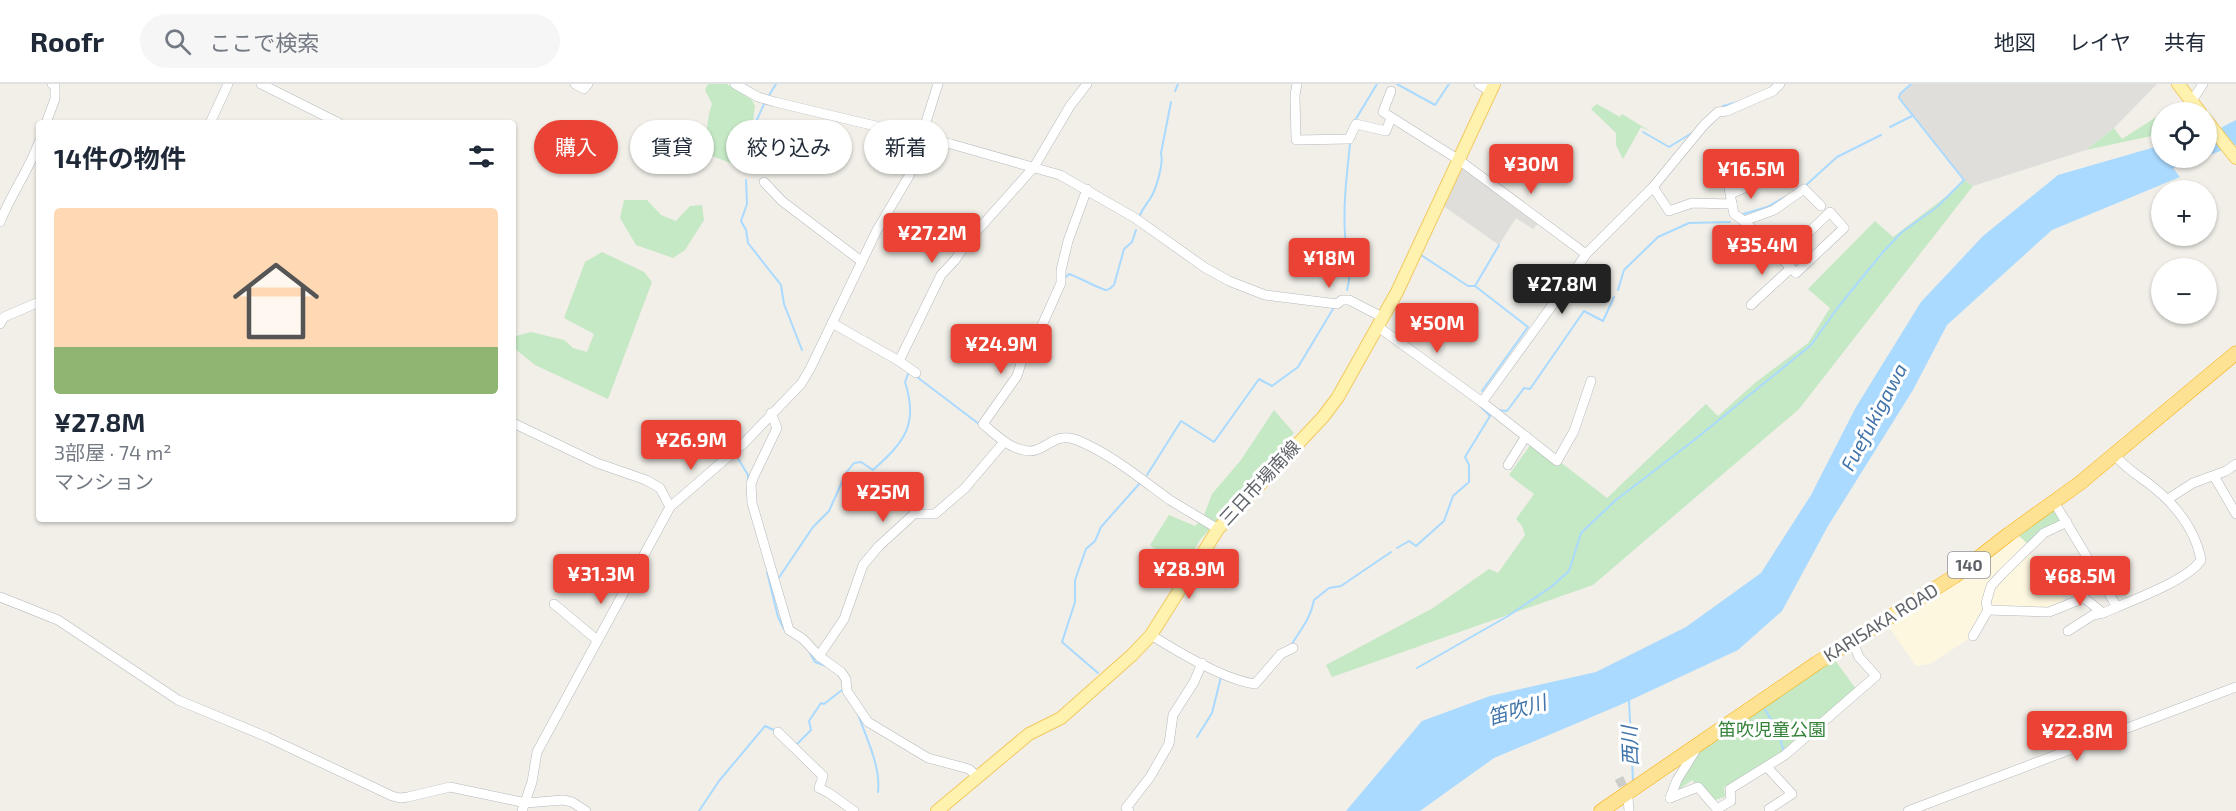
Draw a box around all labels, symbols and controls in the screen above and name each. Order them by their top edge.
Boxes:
search box [140,14,560,68]
text: Roofr [30,24,104,58]
icon: search [161,25,194,58]
text: ここで検索 [209,29,319,55]
text: 地図 [1994,29,2036,54]
text: レイヤ [2069,29,2131,54]
text: 共有 [2164,29,2206,54]
map controls [2151,102,2217,324]
button: locate [2151,102,2217,168]
chip: 購入 [534,120,618,174]
chip: 賃貸 [630,120,714,174]
chip: 絞り込み [726,120,852,174]
chip: 新着 [864,120,948,174]
icon: filters [465,140,498,173]
text: 14件の物件 [54,142,186,173]
pin: ¥30M [1495,144,1567,195]
pin: ¥16.5M [1702,149,1800,200]
text: ¥30M [1503,151,1559,175]
text: ¥16.5M [1717,156,1785,180]
button: + [2151,180,2217,246]
pin: ¥27.2M [883,213,981,264]
text: ¥27.2M [897,220,967,244]
pin: ¥35.4M [1713,225,1811,276]
text: ¥35.4M [1726,232,1798,256]
pin: ¥18M [1293,238,1365,289]
text: ¥18M [1303,245,1355,269]
icon: home [222,247,330,355]
button: − [2151,258,2217,324]
pin: ¥27.8M [1513,264,1611,315]
text: ¥27.8M [1527,271,1597,295]
pin: ¥50M [1401,303,1473,354]
text: ¥50M [1409,310,1465,334]
pin: ¥24.9M [952,324,1050,375]
text: ¥24.9M [965,331,1037,355]
water label: Fuefukigawa [1835,359,1911,474]
text: ¥27.8M [54,406,145,437]
pin: ¥26.9M [642,420,740,471]
text: ¥26.9M [655,427,727,451]
street label: 三日市場南線 [1214,435,1304,529]
text: 3部屋 · 74 m² [54,440,172,464]
text: マンション [54,469,154,493]
pin: ¥25M [847,472,919,523]
text: ¥25M [856,479,910,503]
pin: ¥28.9M [1140,549,1238,600]
road number: 140 [1948,552,1990,578]
pin: ¥31.3M [552,554,650,605]
text: ¥28.9M [1153,556,1225,580]
pin: ¥68.5M [2031,556,2129,607]
text: ¥31.3M [567,561,635,585]
text: ¥68.5M [2044,563,2116,587]
street label: KARISAKA ROAD [1819,578,1942,666]
water label: 笛吹川 [1485,689,1551,729]
pin: ¥22.8M [2028,711,2126,762]
park label: 笛吹児童公園 [1718,718,1826,740]
text: ¥22.8M [2041,718,2113,742]
water label: 西川 [1616,724,1642,766]

